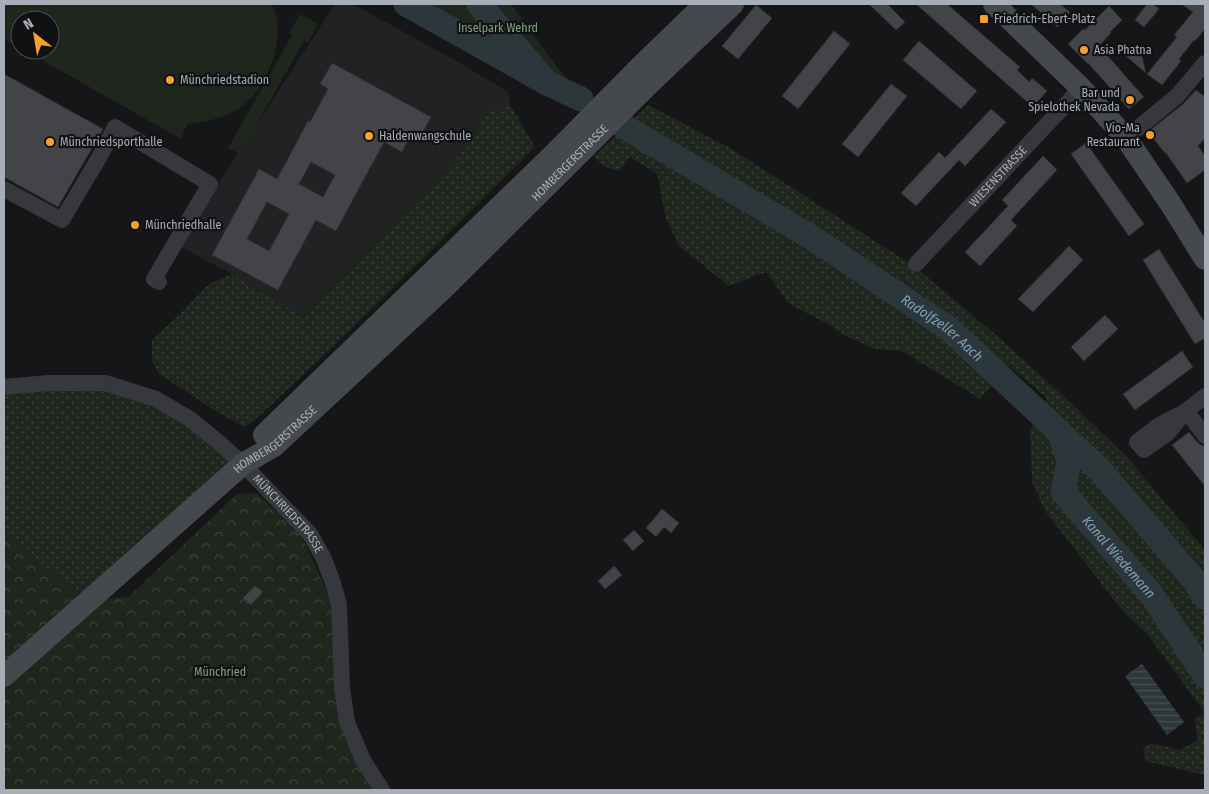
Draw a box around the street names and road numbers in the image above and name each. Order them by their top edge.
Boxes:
street label: HOMBERGERSTRASSE [529,121,611,204]
street label: WIESENSTRASSE [966,143,1030,210]
street label: HOMBERGERSTRASSE [230,403,320,476]
street label: MÜNCHRIEDSTRASSE [250,472,326,556]

